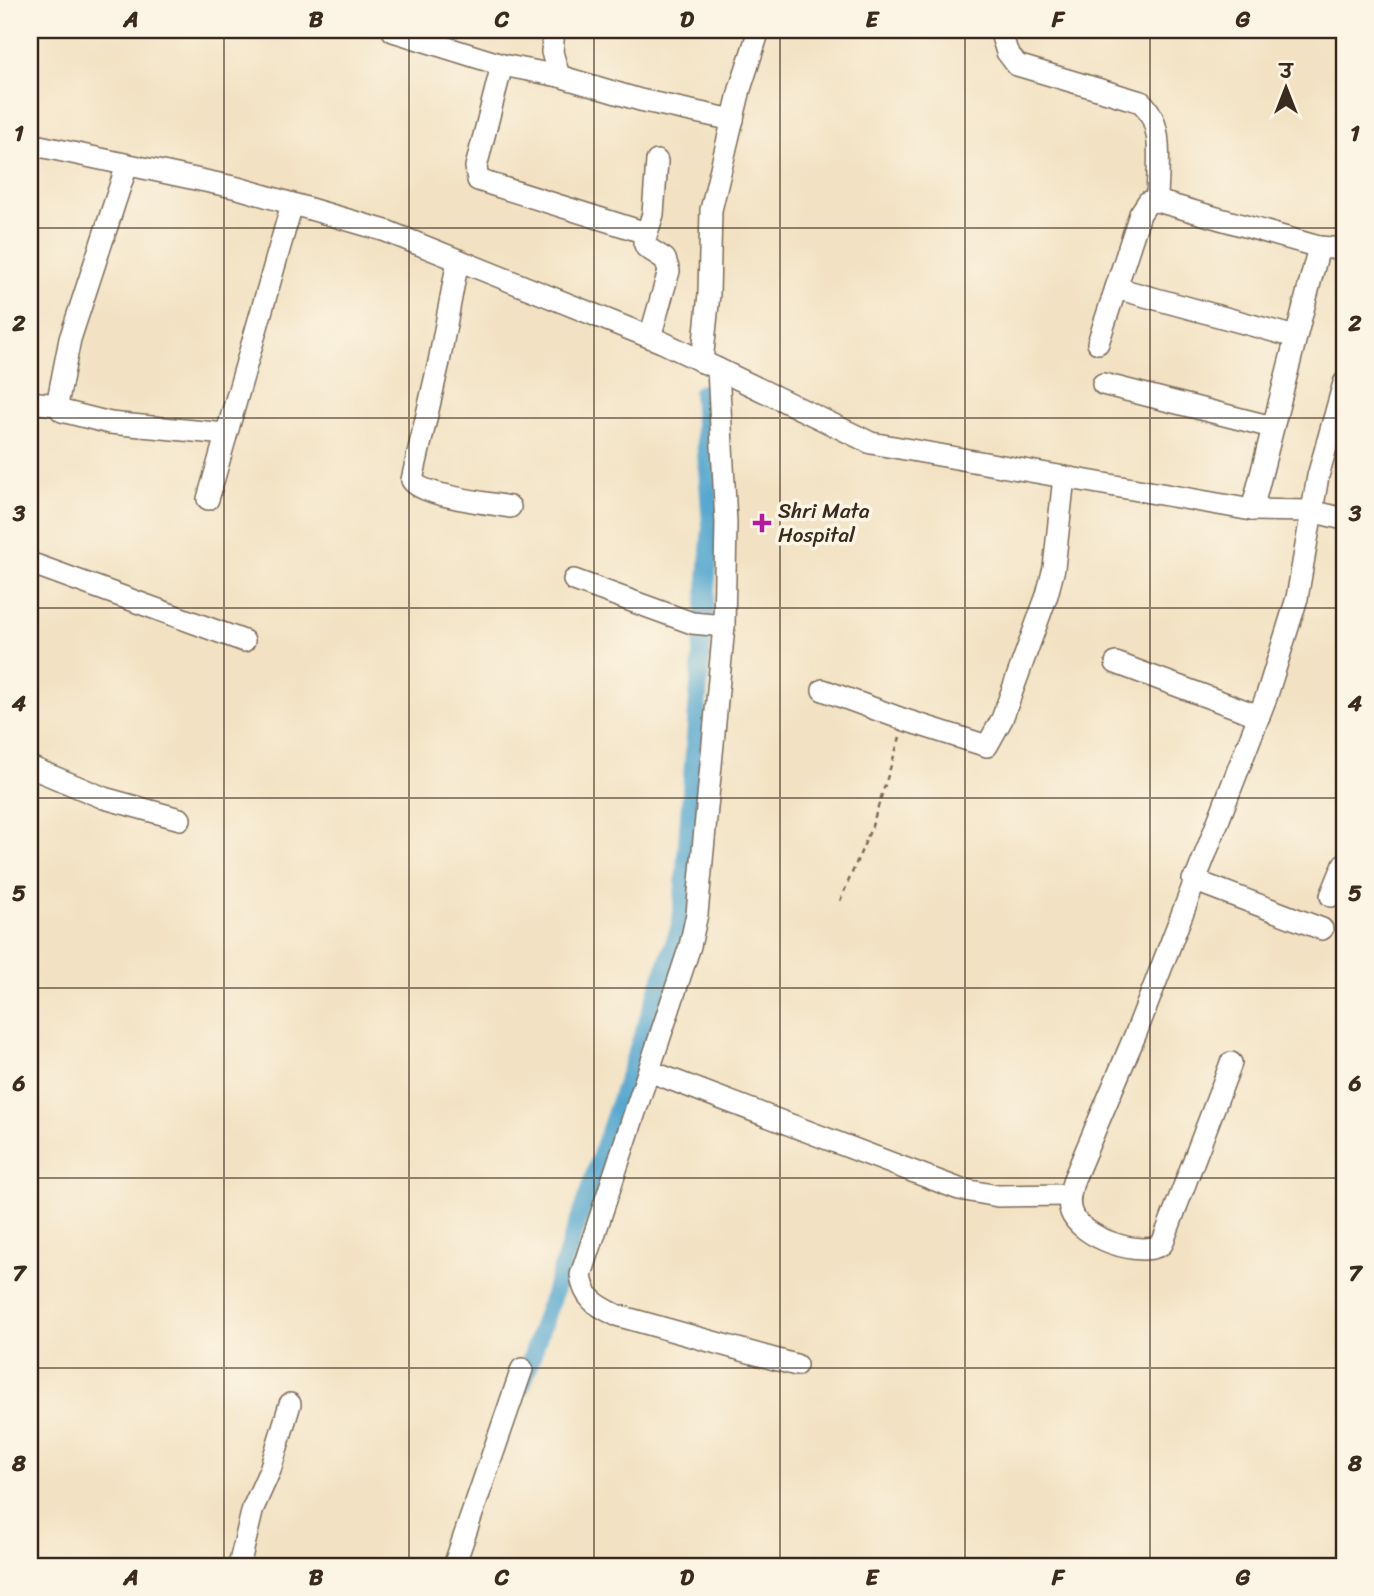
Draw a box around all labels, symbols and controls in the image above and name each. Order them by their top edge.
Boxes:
text: A [122,0,139,40]
text: B [309,0,324,40]
text: C [494,0,510,40]
text: D [680,0,695,40]
text: E [866,0,881,40]
text: F [1051,0,1066,40]
text: G [1235,0,1251,40]
north arrow [1252,52,1322,122]
text: उ [1278,55,1295,88]
text: 1 [14,113,24,154]
text: 1 [1350,113,1360,154]
text: 2 [11,303,26,344]
text: 2 [1347,303,1362,344]
place label: Shri Mata Hospital [778,492,870,554]
text: 3 [12,493,26,534]
text: 3 [1348,493,1362,534]
marker: Shri Mata Hospital [752,513,772,533]
text: 4 [11,683,27,724]
text: 4 [1347,683,1363,724]
text: 5 [12,873,26,914]
text: 5 [1348,873,1362,914]
text: 6 [11,1063,26,1104]
text: 6 [1347,1063,1362,1104]
text: 7 [12,1253,27,1294]
text: 7 [1348,1253,1363,1294]
text: 8 [11,1443,26,1484]
text: 8 [1347,1443,1362,1484]
text: A [122,1557,139,1596]
text: B [309,1557,324,1596]
text: C [494,1557,510,1596]
text: D [680,1557,695,1596]
text: E [866,1557,881,1596]
text: F [1051,1557,1066,1596]
text: G [1235,1557,1251,1596]

